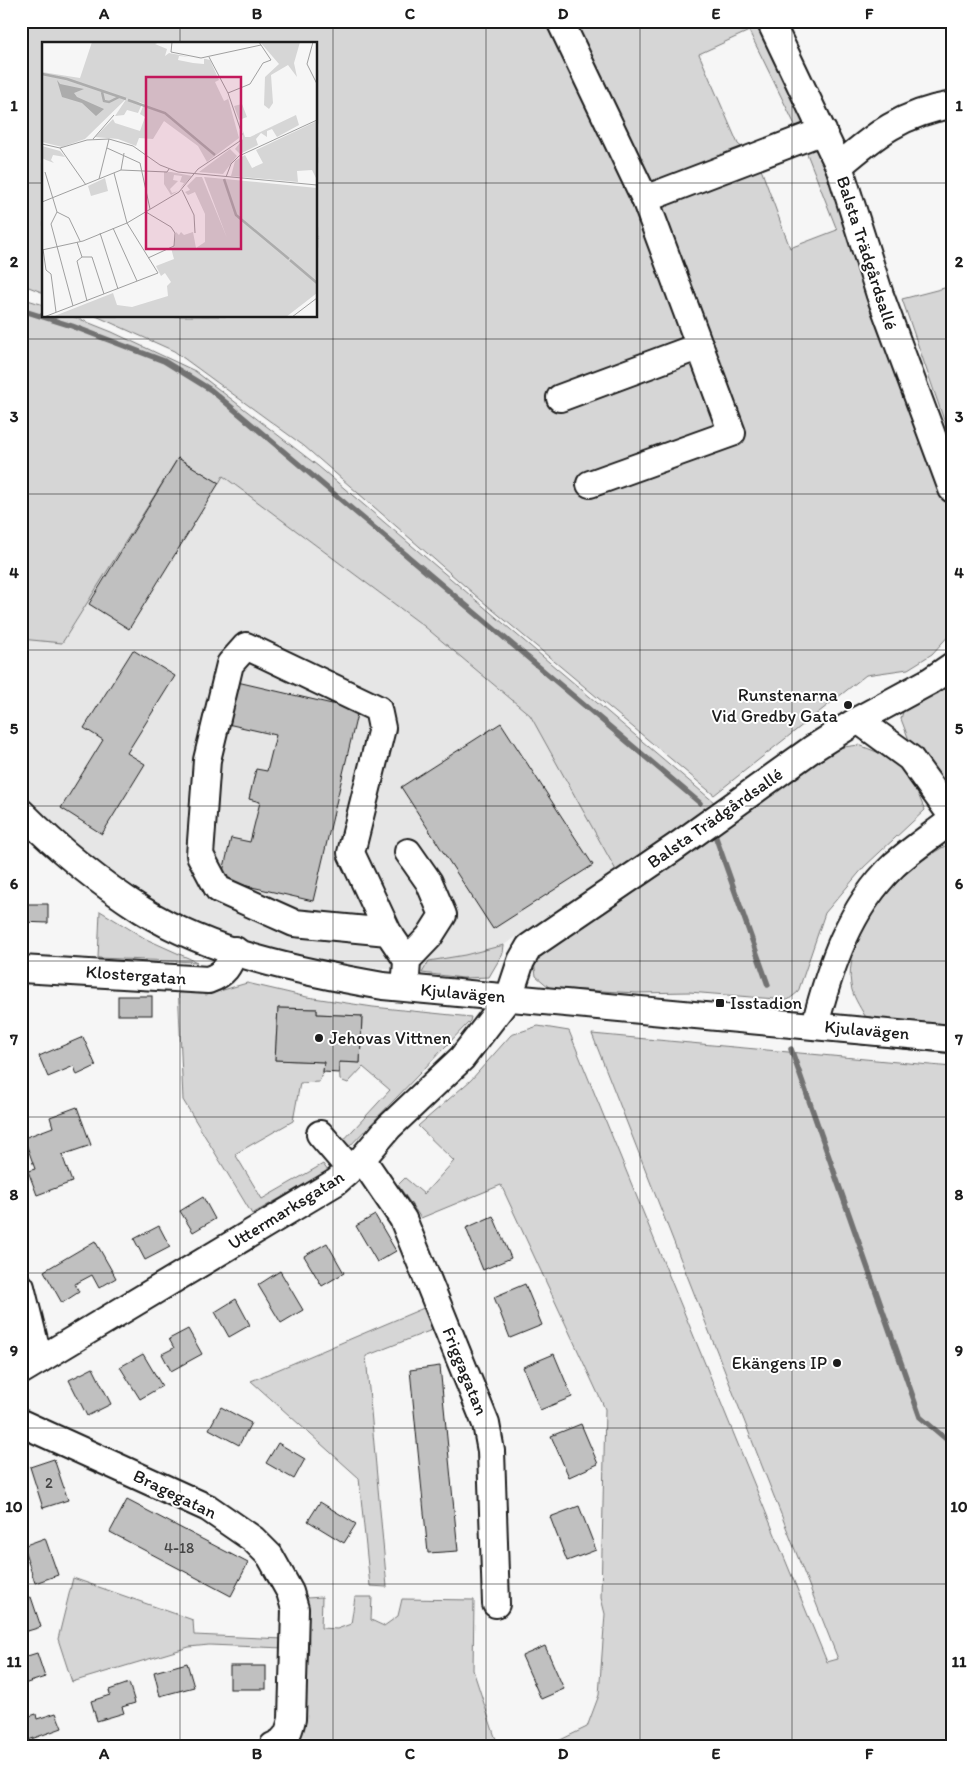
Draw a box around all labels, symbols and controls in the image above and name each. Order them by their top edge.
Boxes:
text: A [98,4,110,23]
text: B [252,4,263,23]
text: C [405,4,416,23]
text: D [558,4,569,23]
text: E [712,4,721,23]
text: F [865,4,874,23]
inset map [42,42,318,318]
text: 1 [10,96,18,115]
text: 1 [955,96,963,115]
street label: Balsta Trädgårdsallé [832,173,902,333]
text: 2 [10,252,19,271]
text: 2 [955,252,964,271]
text: 3 [10,407,19,426]
text: 3 [955,407,964,426]
text: 4 [9,563,19,582]
text: 4 [954,563,964,582]
place label: Runstenarna Vid Gredby Gata [711,684,839,727]
marker: Runstenarna Vid Gredby Gata [842,699,854,711]
text: 5 [10,719,19,738]
text: 5 [955,719,964,738]
street label: Balsta Trädgårdsallé [643,763,787,873]
text: 6 [10,874,19,893]
text: 6 [955,874,964,893]
street label: Klostergatan [85,961,187,989]
street label: Kjulavägen [420,978,507,1008]
place label: Isstadion [730,992,803,1014]
marker: Isstadion [714,997,726,1009]
street label: Kjulavägen [824,1015,911,1045]
place label: Jehovas Vittnen [329,1027,452,1049]
text: 7 [9,1030,18,1049]
text: 7 [954,1030,963,1049]
marker: Jehovas Vittnen [313,1032,325,1044]
street label: Uttermarksgatan [224,1165,348,1254]
text: 8 [10,1185,19,1204]
text: 8 [955,1185,964,1204]
street label: Friggagatan [437,1324,493,1418]
text: 9 [10,1341,18,1360]
text: 9 [955,1341,963,1360]
place label: Ekängens IP [732,1352,827,1374]
marker: Ekängens IP [831,1357,843,1369]
street label: Bragegatan [130,1464,221,1524]
house number: 2 [45,1474,53,1492]
text: 10 [5,1497,23,1516]
text: 10 [950,1497,968,1516]
house number: 4-18 [164,1539,194,1557]
text: 11 [7,1652,22,1671]
text: 11 [952,1652,967,1671]
text: A [98,1744,110,1763]
text: B [252,1744,263,1763]
text: C [405,1744,416,1763]
text: D [558,1744,569,1763]
text: E [712,1744,721,1763]
text: F [865,1744,874,1763]

